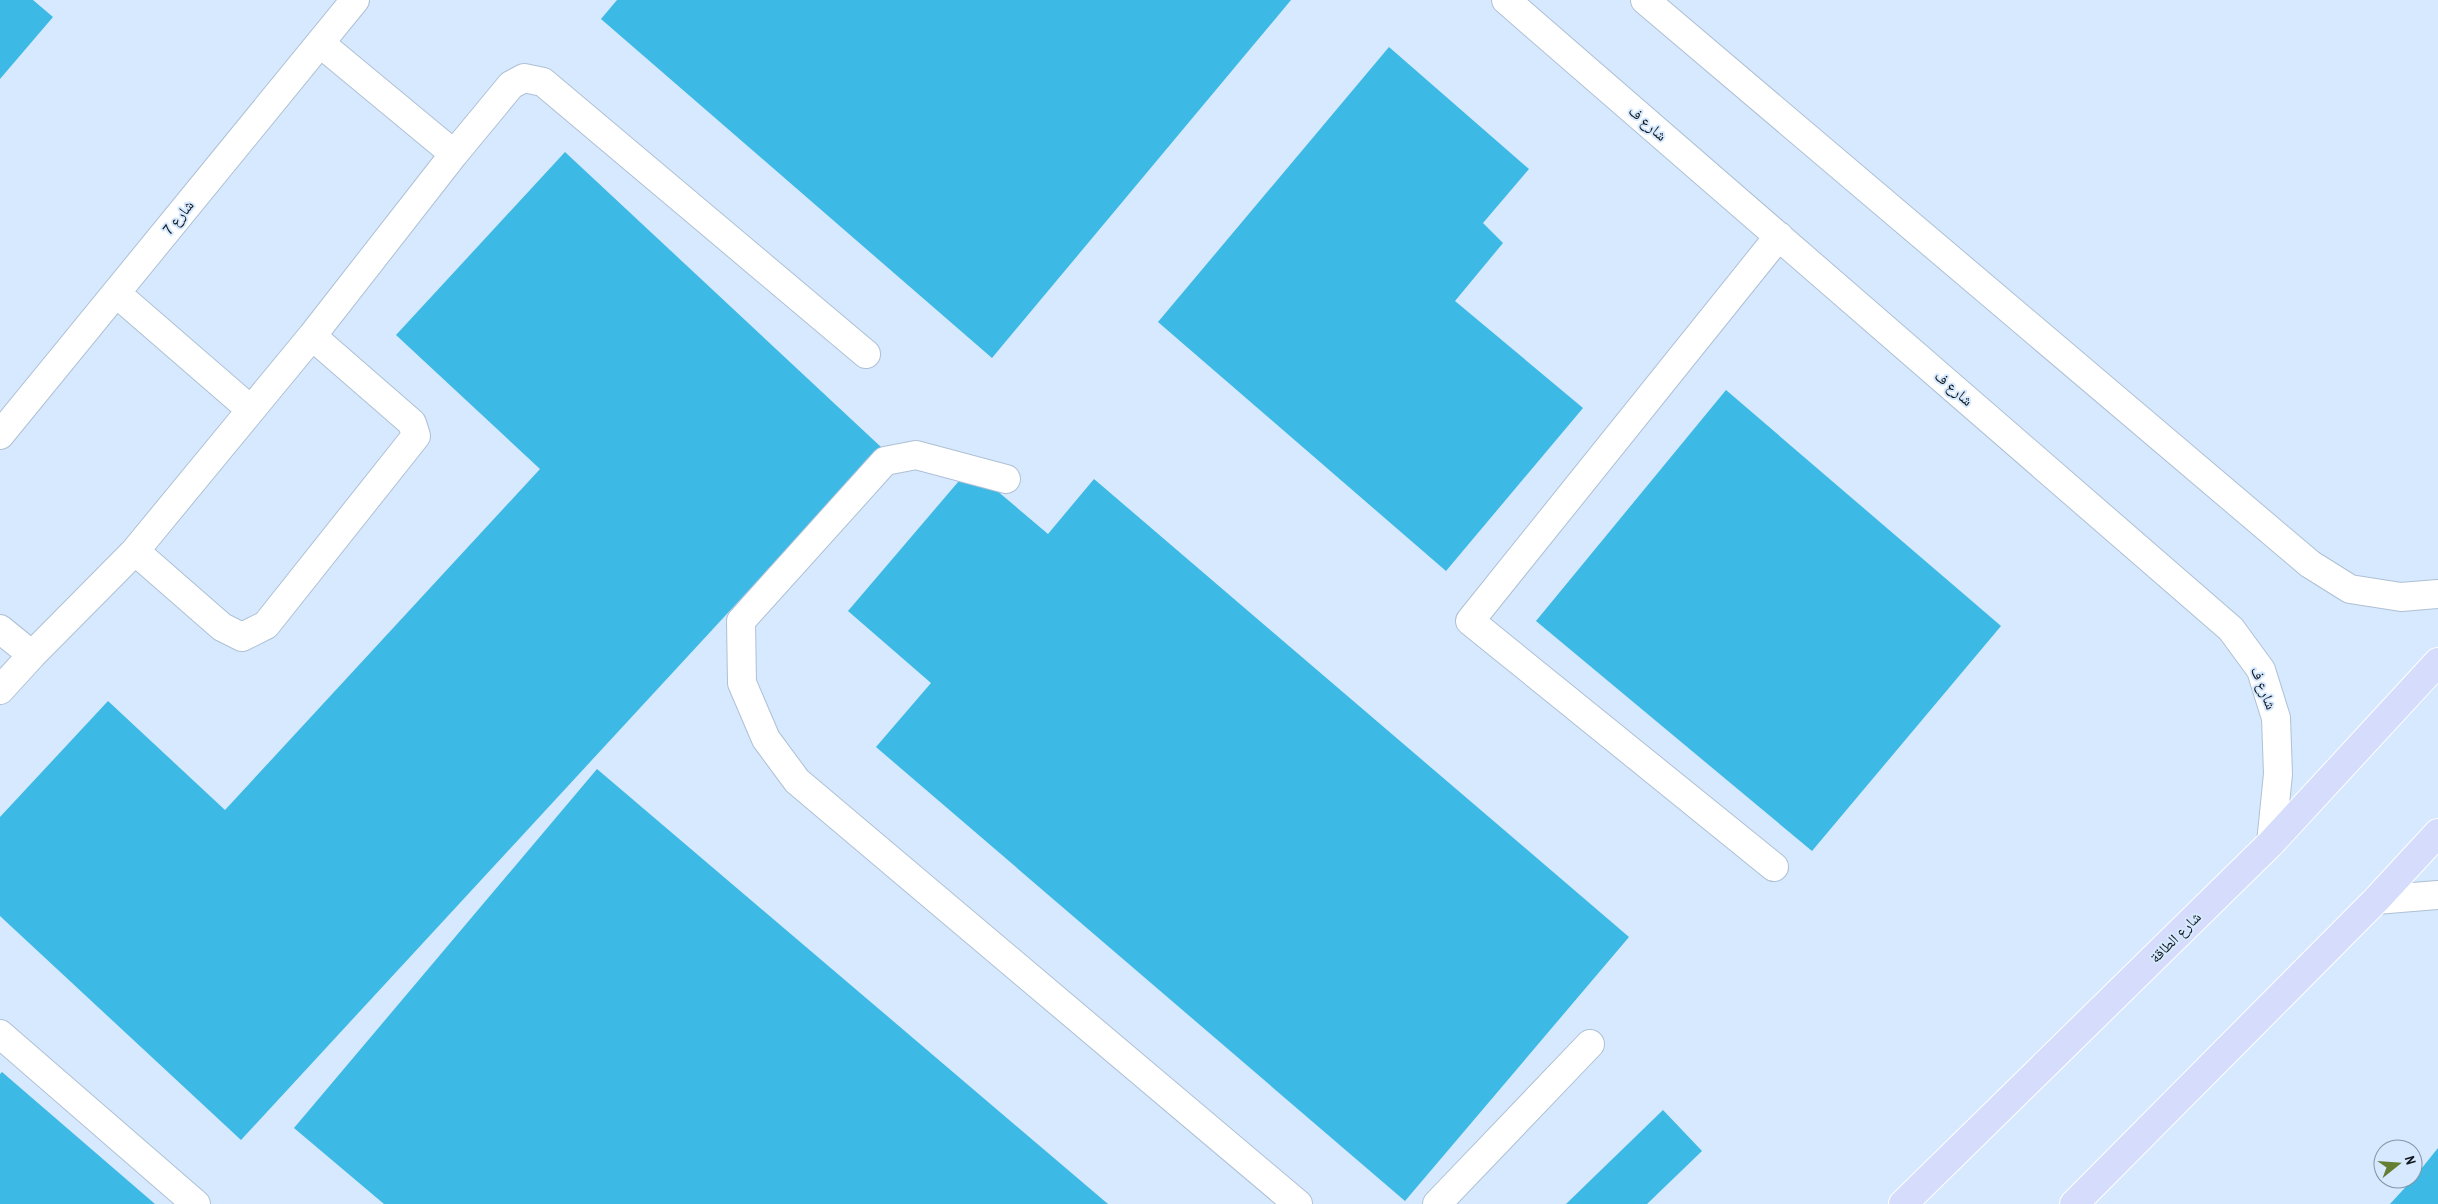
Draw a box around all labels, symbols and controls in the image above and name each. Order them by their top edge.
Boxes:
street label: شارع ف [1624,100,1672,146]
street label: شارع 7 [158,195,198,239]
street label: شارع ف [1930,365,1978,411]
street label: شارع ف [2246,663,2282,713]
street label: شارع الطاقة [2145,907,2205,967]
north arrow [2373,1139,2423,1189]
text: N [2401,1154,2420,1167]

